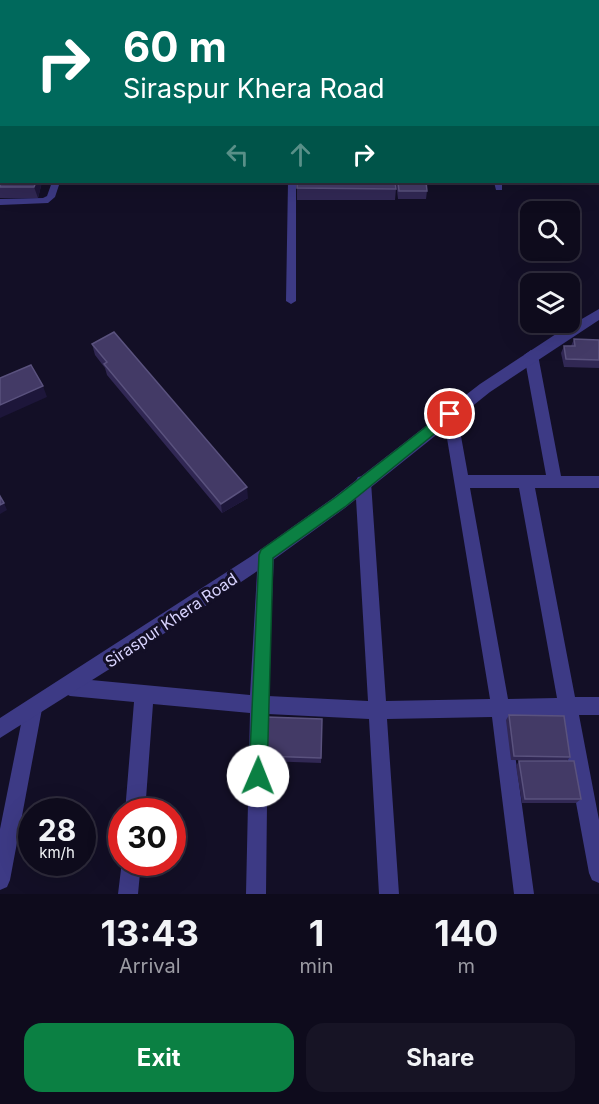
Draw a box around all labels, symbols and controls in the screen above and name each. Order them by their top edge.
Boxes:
text: 60 m [123,21,227,72]
icon: right [24,24,102,102]
text: Siraspur Khera Road [123,72,385,105]
icon: left [221,138,254,171]
icon: ahead [284,138,317,171]
icon: right [347,138,380,171]
map controls [520,201,580,333]
button: search [520,201,580,261]
button: layers [520,273,580,333]
pin [424,388,475,439]
icon: arrive [433,397,466,430]
street label: Siraspur Khera Road [101,568,241,672]
position arrow [226,744,290,808]
speed limit sign: 30 [108,798,186,876]
text: 28 [38,812,76,848]
text: km/h [39,843,75,862]
text: 13:43 [101,911,199,955]
text: 1 [309,911,324,955]
text: 140 [434,911,498,955]
text: Arrival [119,954,181,978]
text: min [300,954,334,978]
text: m [458,954,475,978]
button: Exit [24,1023,294,1092]
button: Share [306,1023,575,1092]

